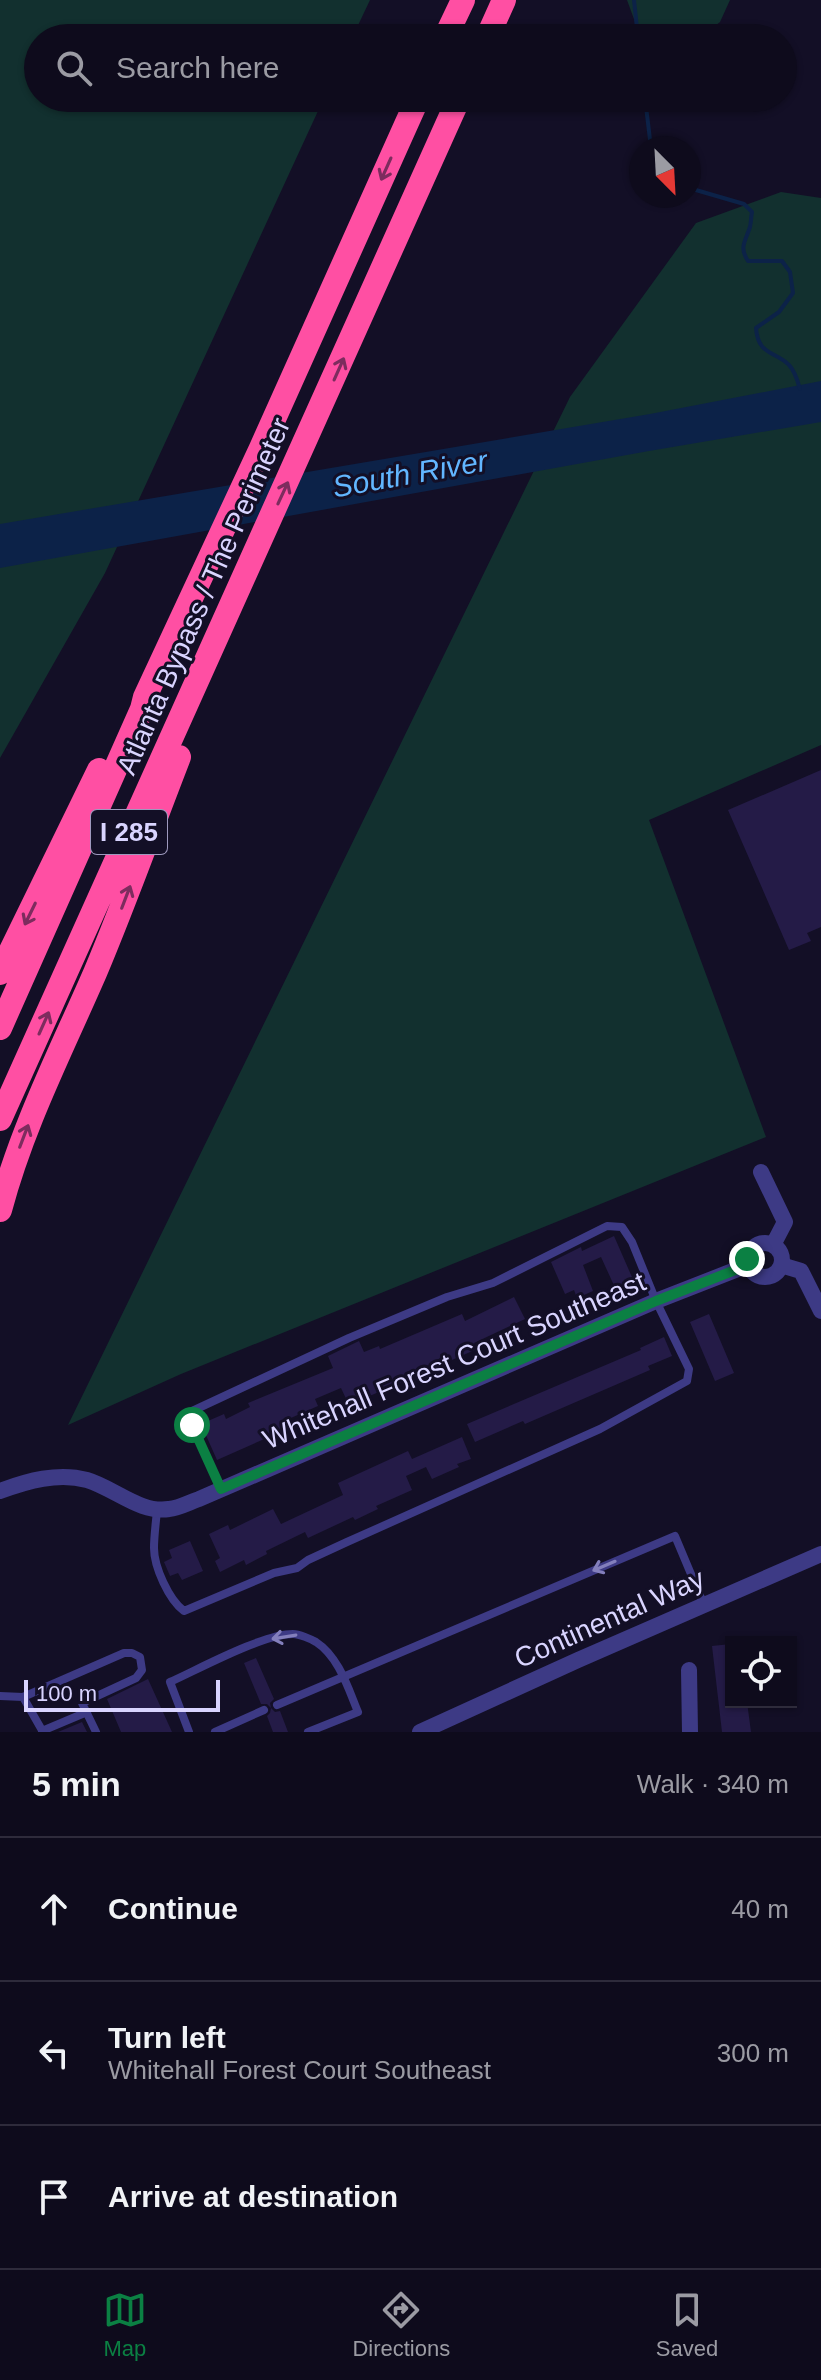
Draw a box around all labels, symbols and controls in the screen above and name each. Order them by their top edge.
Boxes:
search box [24,24,797,112]
icon: search [52,46,96,90]
text: Search here [116,51,279,84]
north arrow [629,136,701,208]
one-way arrow [378,156,393,181]
one-way arrow [332,357,347,381]
street label: Atlanta Bypass / The Perimeter [111,413,296,779]
water label: South River [330,443,491,503]
one-way arrow [276,481,291,505]
road number: I 285 [91,810,167,854]
one-way arrow [120,885,134,910]
one-way arrow [22,901,38,925]
one-way arrow [37,1011,52,1035]
one-way arrow [18,1124,32,1149]
route end [729,1241,765,1277]
street label: Whitehall Forest Court Southeast [258,1266,650,1455]
route start [174,1407,210,1443]
one-way arrow [592,1560,616,1575]
street label: Continental Way [510,1563,709,1674]
one-way arrow [271,1631,297,1646]
map controls [725,1636,797,1708]
button: locate [725,1636,797,1708]
scale bar [24,1676,220,1712]
text: 100 m [36,1681,97,1706]
text: 5 min [32,1765,121,1803]
text: Walk · 340 m [637,1769,789,1799]
icon: ahead [32,1887,76,1931]
text: Continue [108,1892,238,1925]
text: 40 m [731,1894,789,1924]
text: Turn left [108,2021,226,2054]
icon: left [32,2031,76,2075]
text: 300 m [717,2038,789,2068]
text: Whitehall Forest Court Southeast [108,2055,491,2085]
icon: arrive [32,2175,76,2219]
text: Arrive at destination [108,2180,398,2213]
tab: Map [103,2288,147,2362]
tab: Directions [352,2288,450,2362]
tab: Saved [656,2288,718,2362]

